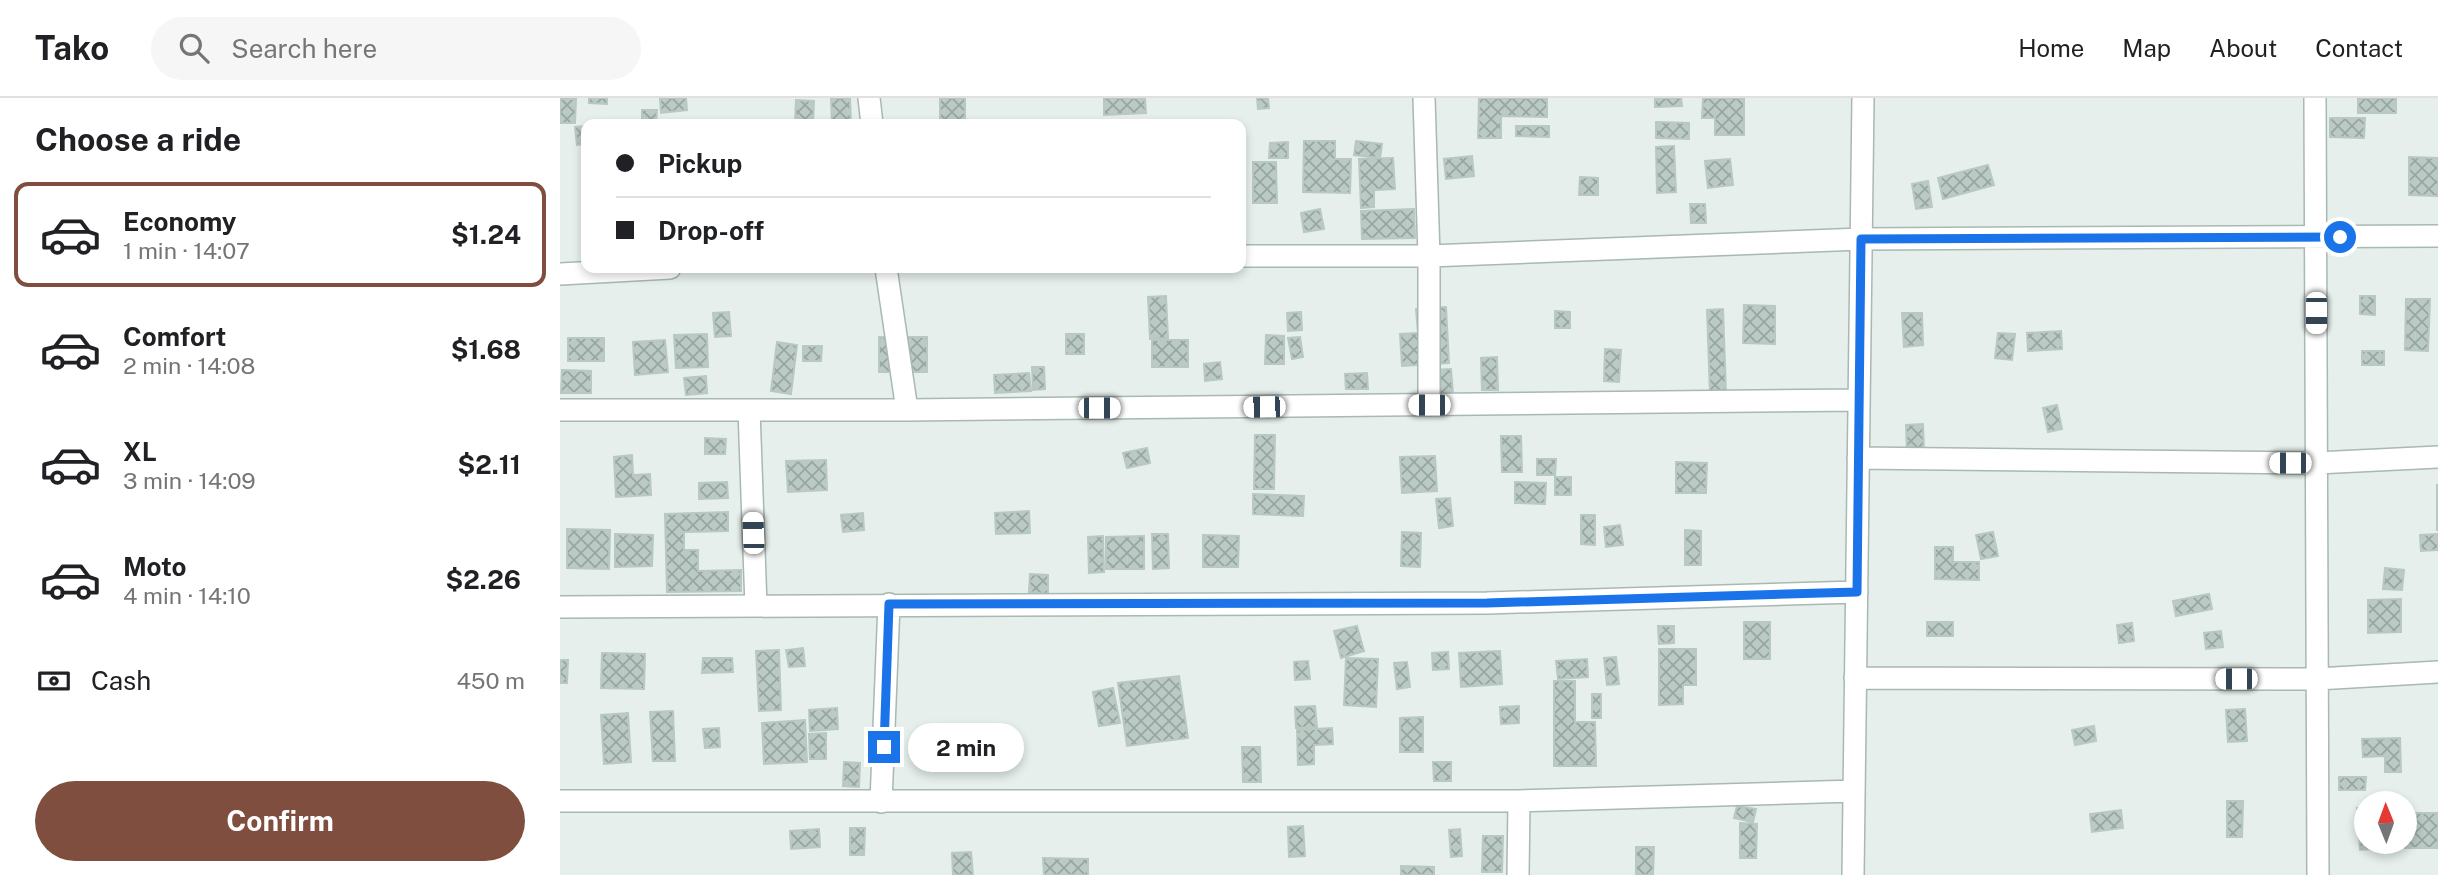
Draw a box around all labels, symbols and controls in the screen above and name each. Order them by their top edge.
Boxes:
search box [151,17,641,80]
text: Tako [35,29,109,67]
icon: search [175,29,213,67]
text: Search here [231,33,377,64]
text: Home [2018,34,2084,62]
text: Map [2122,34,2171,62]
text: About [2209,34,2277,62]
text: Contact [2315,34,2403,62]
text: Choose a ride [35,121,241,158]
text: Pickup [658,148,742,179]
icon: car [39,203,102,266]
text: Economy [123,206,236,237]
text: Drop-off [658,215,764,246]
text: $1.24 [451,219,521,250]
route start [2324,221,2356,253]
text: 1 min · 14:07 [123,237,250,264]
car [2306,292,2327,334]
icon: car [39,318,102,381]
text: Comfort [123,321,226,352]
text: $1.68 [451,334,521,365]
text: 2 min · 14:08 [123,352,255,379]
car [1409,395,1451,416]
car [1243,396,1286,418]
car [1079,398,1121,419]
icon: car [39,433,102,496]
text: XL [123,436,157,467]
text: $2.11 [458,449,521,480]
car [2270,453,2312,474]
text: 3 min · 14:09 [123,467,256,494]
car [742,512,765,554]
icon: car [39,548,102,611]
text: Moto [123,551,186,582]
text: $2.26 [446,564,521,595]
text: 4 min · 14:10 [123,582,251,609]
icon: cash [35,662,73,700]
text: Cash [91,665,151,696]
text: 450 m [456,667,525,694]
car [2216,669,2258,690]
callout: 2 min [908,722,1024,772]
route end [868,731,900,763]
text: 2 min [936,734,996,761]
button: Confirm [35,781,525,861]
north arrow [2354,791,2417,854]
map controls [2354,791,2417,854]

